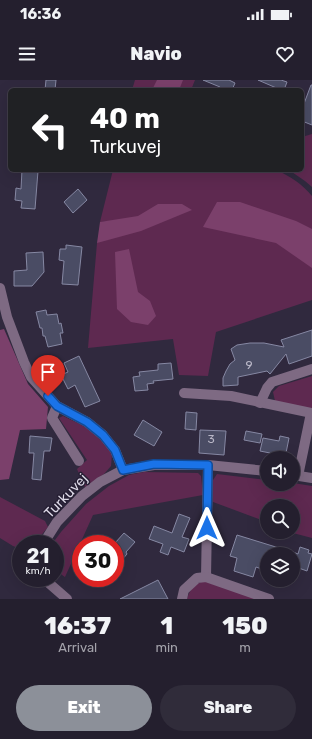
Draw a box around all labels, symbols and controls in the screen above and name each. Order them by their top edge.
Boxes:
text: 16:36 [20,5,61,23]
icon: menu [16,43,38,65]
text: Navio [130,43,182,65]
icon: heart [274,43,296,65]
text: 40 m [90,102,160,135]
icon: left [24,104,76,156]
text: Turkuvej [90,136,161,158]
pin [31,355,65,396]
house number: 9 [245,358,253,372]
icon: arrive [37,361,59,383]
house number: 3 [207,432,215,446]
map controls [260,451,300,587]
button: sound [260,451,300,491]
street label: Turkuvej [41,470,91,522]
button: search [260,499,300,539]
position arrow [186,507,228,549]
speed limit sign: 30 [72,535,124,587]
text: 21 [27,544,49,568]
button: layers [260,547,300,587]
text: km/h [26,565,50,577]
text: 16:37 [44,612,111,640]
text: 1 [160,612,173,640]
text: 150 [222,612,268,640]
text: Arrival [58,640,97,655]
text: min [155,640,178,655]
text: m [239,640,251,655]
button: Exit [16,685,152,731]
button: Share [160,685,296,731]

